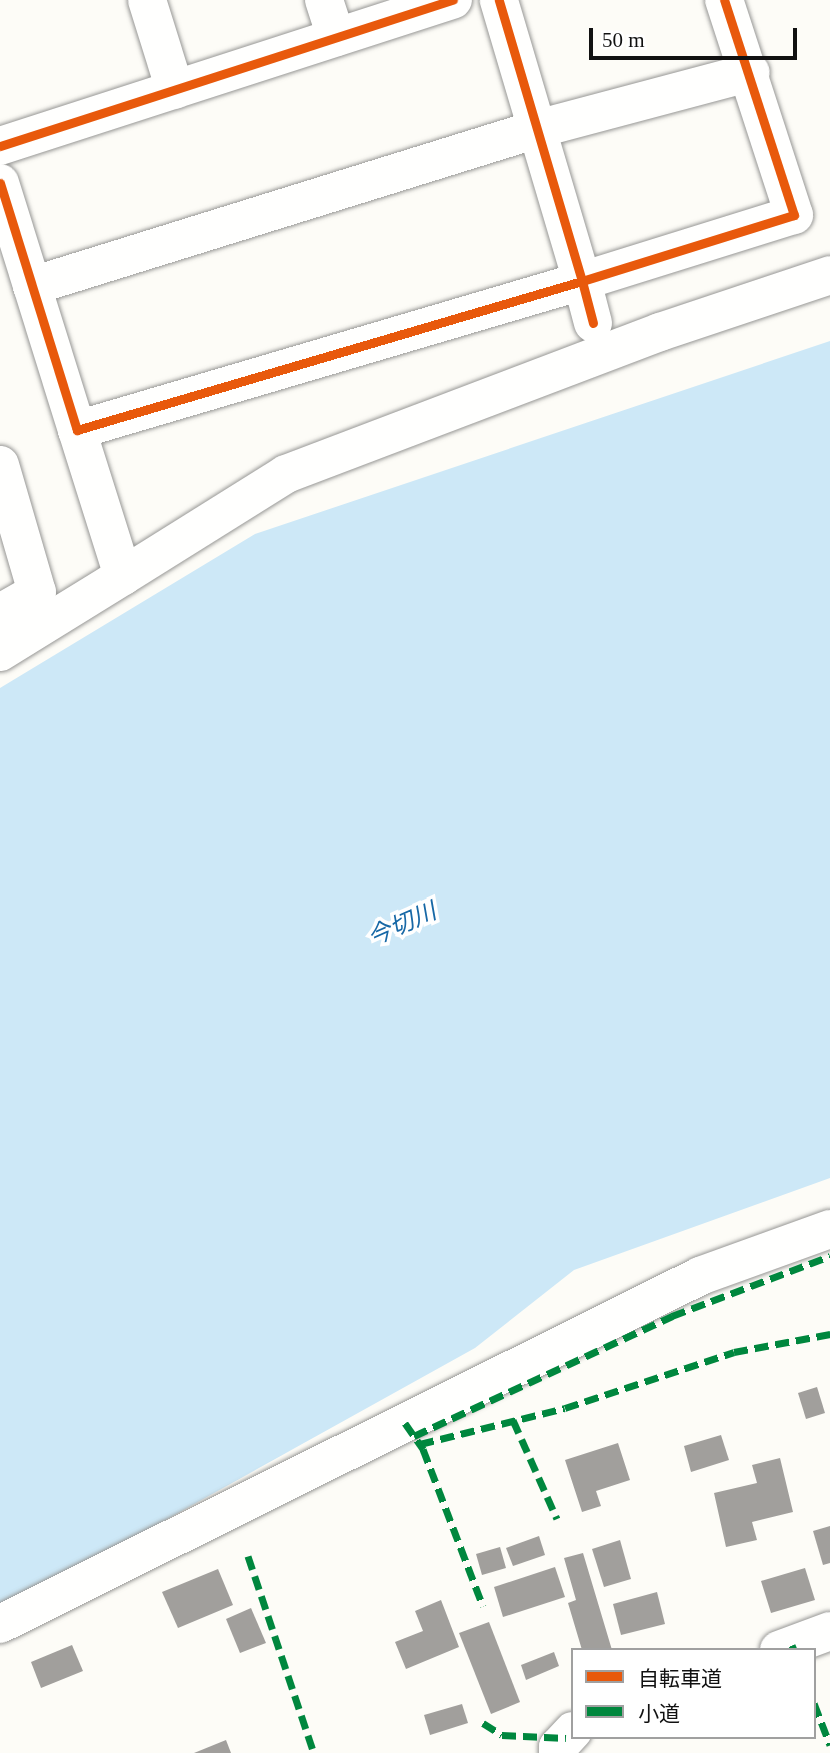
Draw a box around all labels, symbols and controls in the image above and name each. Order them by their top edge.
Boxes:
scale bar [592,14,800,58]
text: 50 m [602,28,645,52]
water label: 今切川 [363,897,441,953]
legend [571,1648,816,1739]
text: 自転車道 [638,1667,722,1691]
text: 小道 [638,1702,680,1726]

